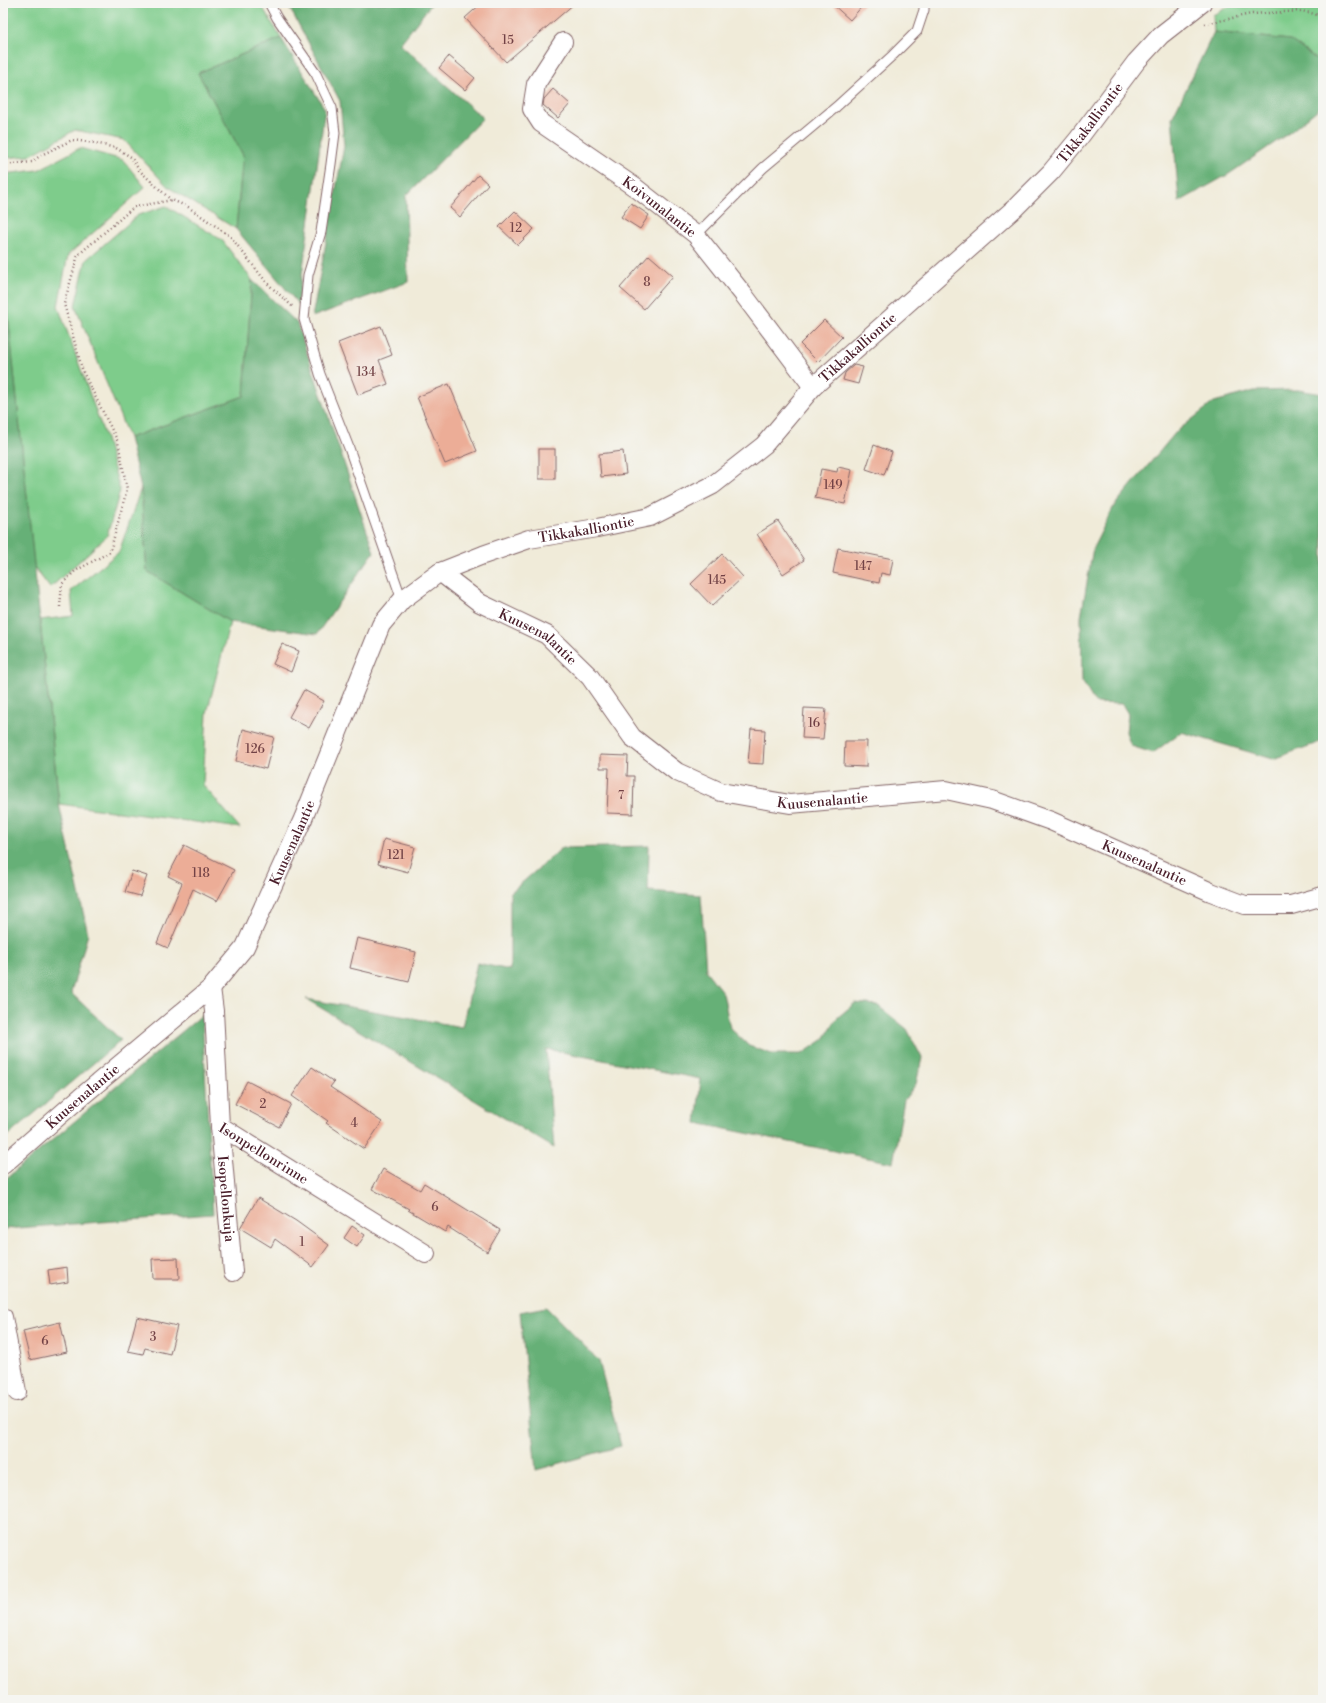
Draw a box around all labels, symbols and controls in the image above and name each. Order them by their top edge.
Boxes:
house number: 15 [502,33,514,48]
street label: Tikkakalliontie [1054,79,1127,167]
street label: Koivunalantie [618,173,700,242]
house number: 12 [510,221,522,236]
house number: 8 [643,275,651,290]
street label: Tikkakalliontie [816,309,901,387]
house number: 134 [356,365,376,380]
house number: 149 [823,478,843,493]
street label: Tikkakalliontie [537,512,636,547]
house number: 147 [854,559,872,574]
house number: 145 [708,573,727,588]
street label: Kuusenalantie [495,605,580,669]
house number: 16 [808,716,820,731]
house number: 126 [245,742,265,757]
house number: 7 [618,788,624,803]
street label: Kuusenalantie [775,789,869,814]
street label: Kuusenalantie [266,798,320,888]
street label: Kuusenalantie [1099,837,1189,890]
house number: 121 [387,848,406,863]
house number: 118 [192,866,210,881]
street label: Kuusenalantie [42,1061,124,1133]
house number: 2 [260,1097,267,1112]
house number: 4 [350,1116,358,1131]
street label: Isonpellonrinne [215,1120,311,1189]
street label: Isopellonkuja [213,1155,238,1244]
house number: 6 [431,1200,439,1215]
house number: 1 [299,1235,305,1250]
house number: 3 [150,1330,157,1345]
house number: 6 [41,1334,49,1349]

